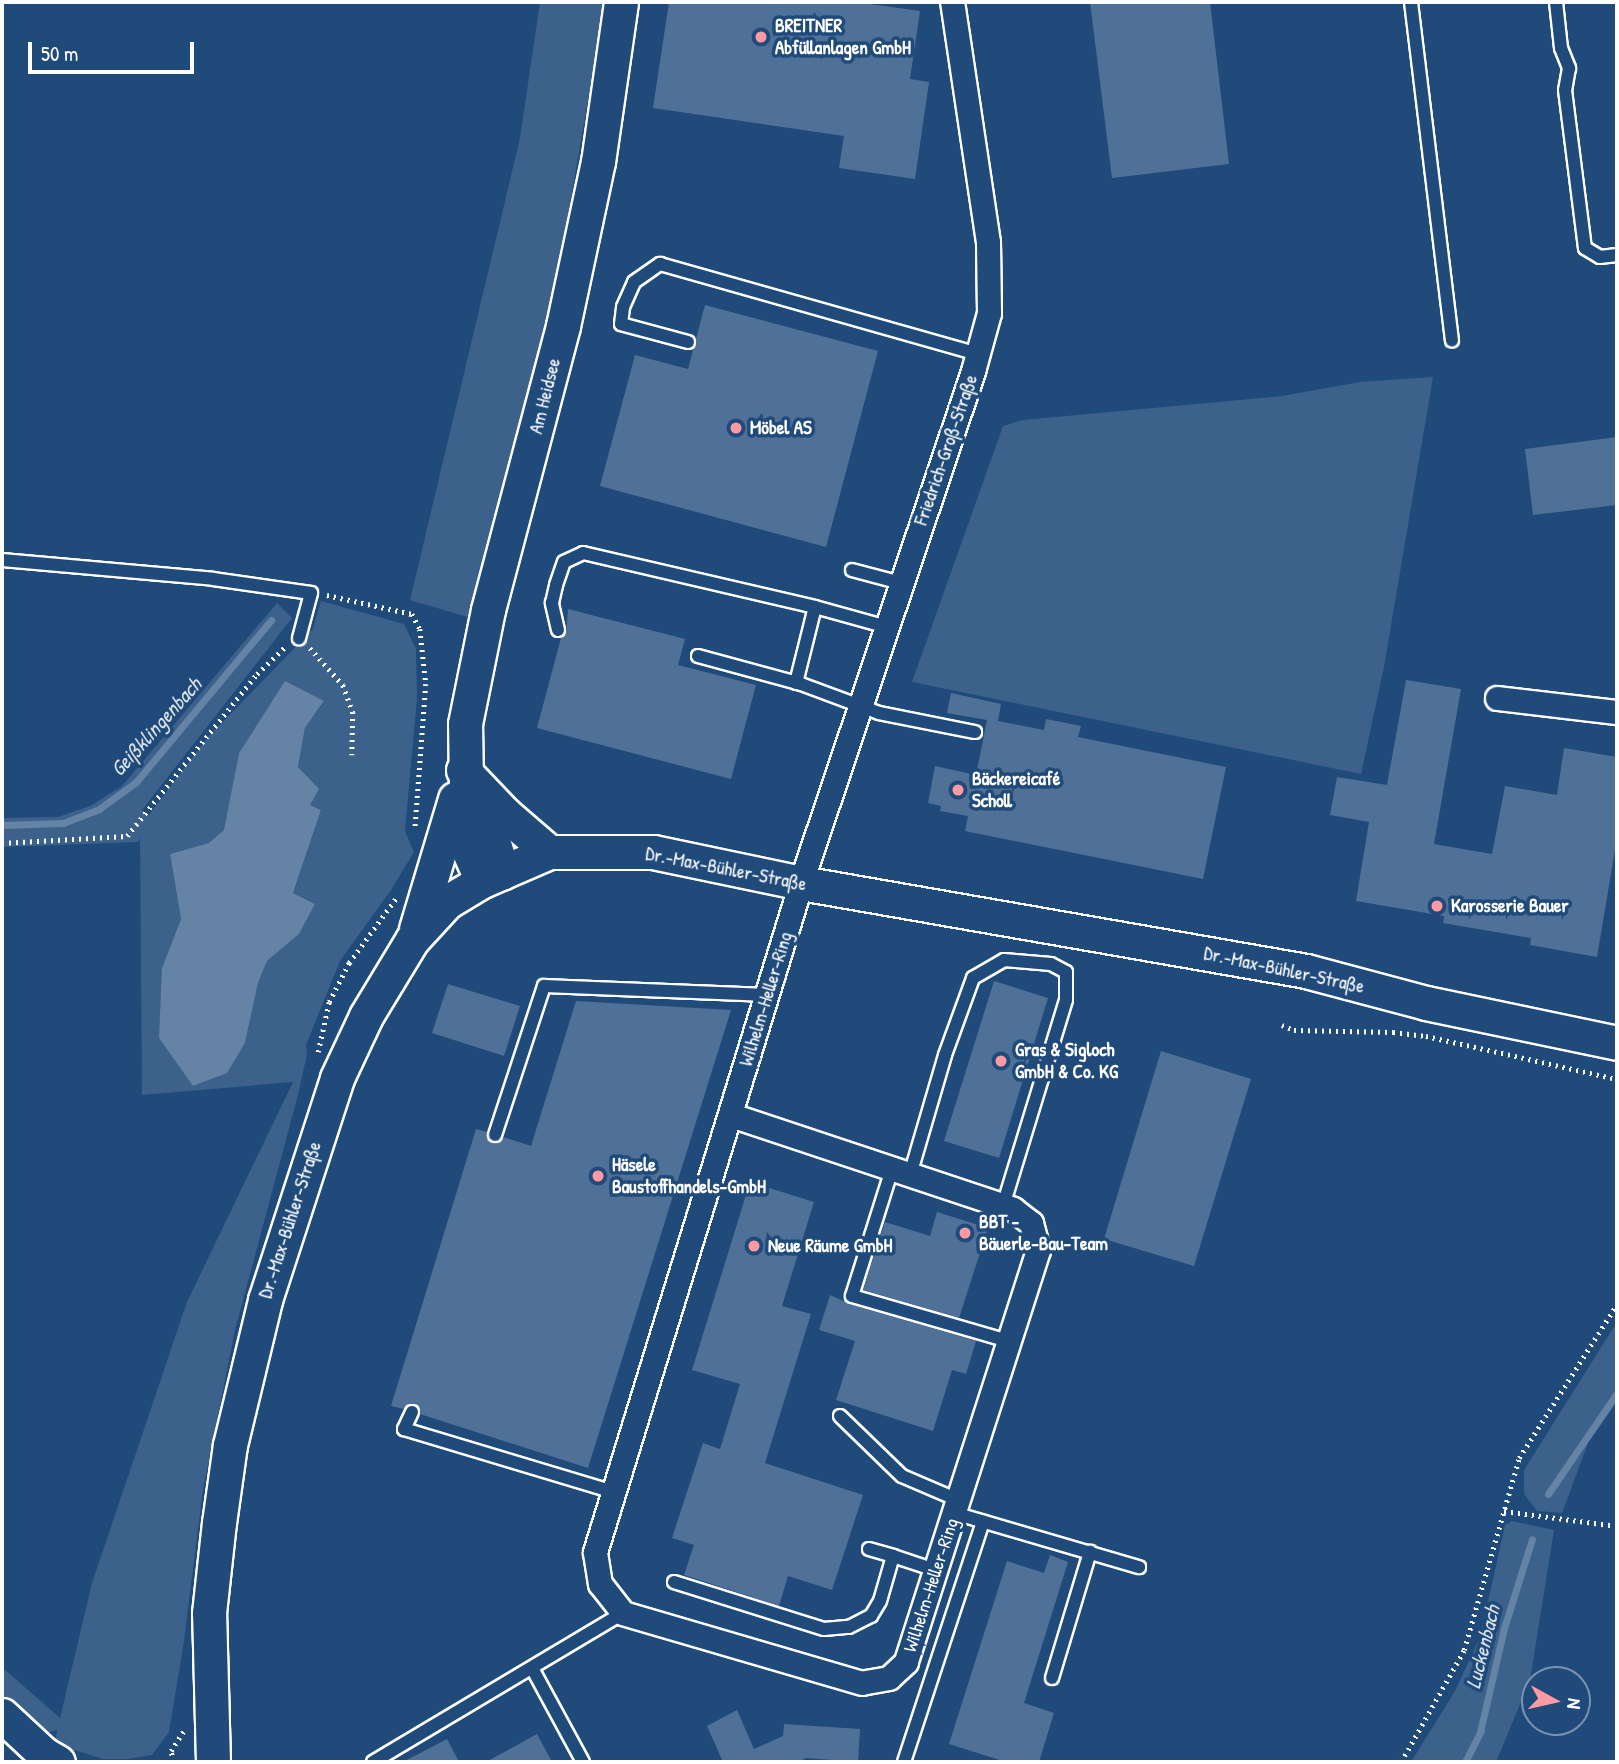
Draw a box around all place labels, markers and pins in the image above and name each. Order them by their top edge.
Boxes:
place label: BREITNER Abfüllanlagen GmbH [775,15,911,59]
marker: BREITNER Abfüllanlagen GmbH [753,29,769,45]
place label: Möbel AS [750,417,812,439]
marker: Möbel AS [728,420,744,436]
place label: Bäckereicafé Scholl [972,768,1060,812]
marker: Bäckereicafé Scholl [950,782,966,798]
place label: Karosserie Bauer [1451,895,1569,917]
marker: Karosserie Bauer [1429,898,1445,914]
place label: Gras & Sigloch GmbH & Co. KG [1015,1039,1118,1083]
marker: Gras & Sigloch GmbH & Co. KG [993,1053,1009,1069]
place label: Häsele Baustoffhandels-GmbH [612,1154,766,1198]
marker: Häsele Baustoffhandels-GmbH [590,1168,606,1184]
place label: BBT - Bäuerle-Bau-Team [979,1211,1108,1255]
marker: BBT - Bäuerle-Bau-Team [957,1225,973,1241]
place label: Neue Räume GmbH [768,1235,892,1257]
marker: Neue Räume GmbH [746,1238,762,1254]

